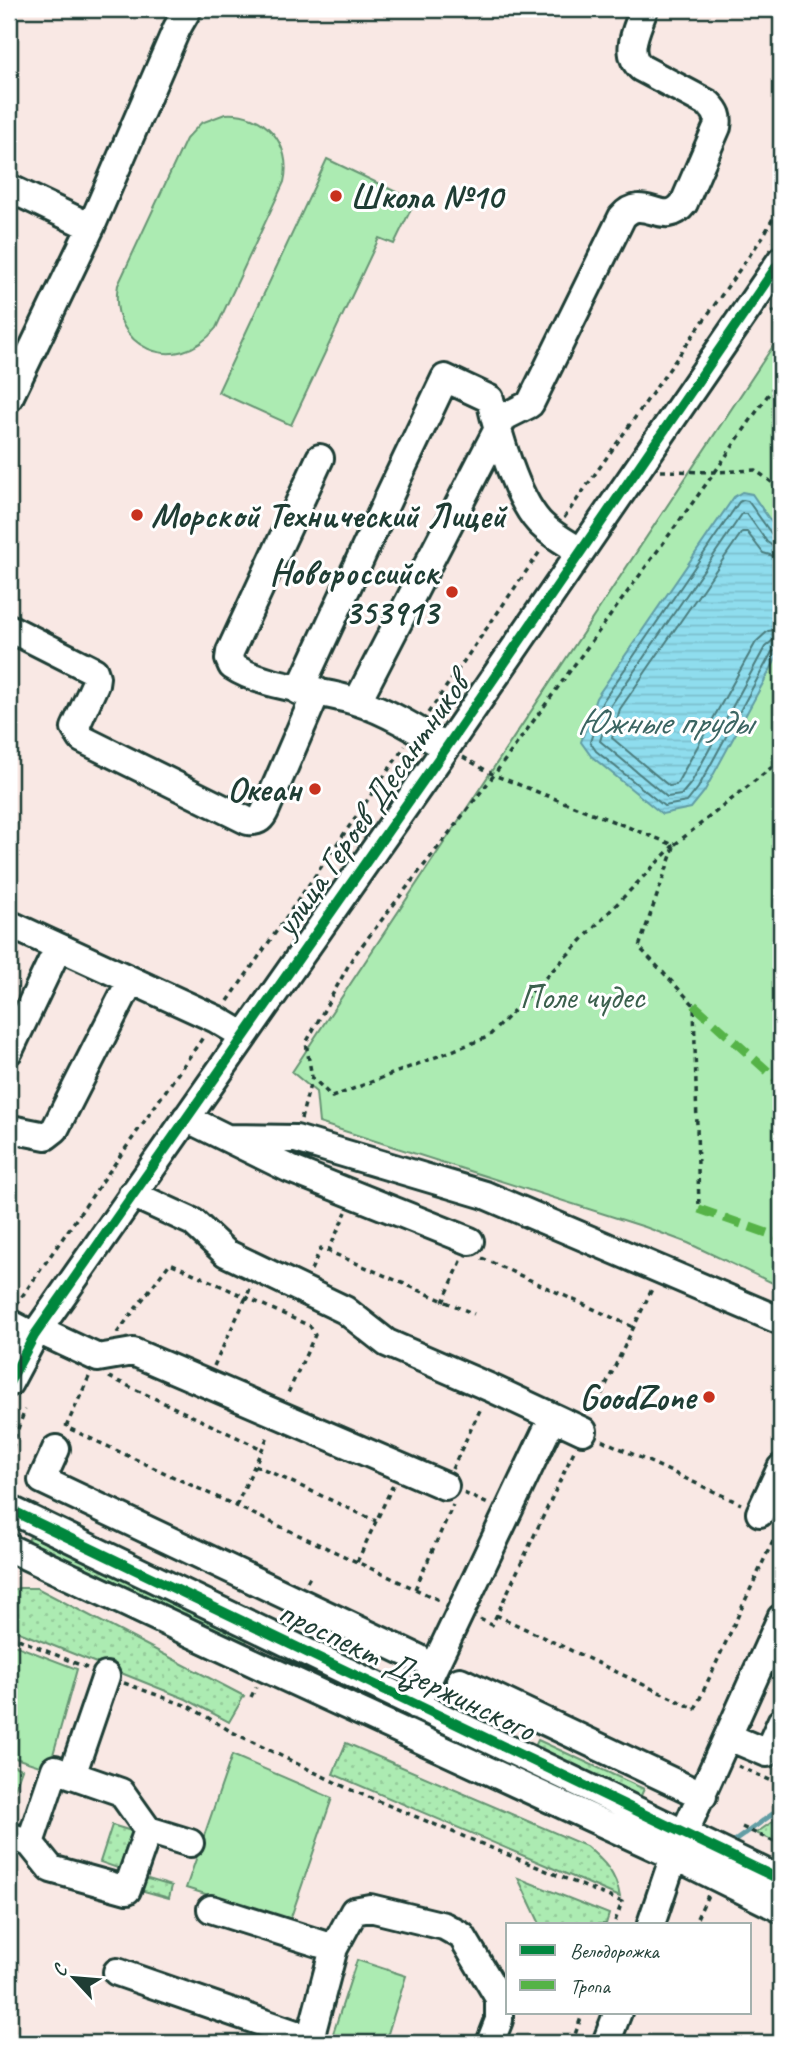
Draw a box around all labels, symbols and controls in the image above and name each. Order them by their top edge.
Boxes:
place label: Школа №10 [350,174,506,219]
marker: Школа №10 [328,188,344,204]
place label: Морской Технический Лицей [151,493,508,538]
marker: Морской Технический Лицей [129,507,145,523]
place label: Новороссийск 353913 [269,550,441,635]
marker: Новороссийск 353913 [444,584,460,600]
street label: улица Героев Десантников [262,658,484,947]
water label: Южные пруды [577,698,757,745]
place label: Океан [227,767,303,812]
marker: Океан [307,781,323,797]
park label: Поле чудес [519,974,646,1019]
place label: GoodZone [580,1375,698,1420]
marker: GoodZone [701,1389,717,1405]
street label: проспект Дзержинского [271,1588,544,1752]
legend [506,1923,752,2014]
text: Велодорожка [570,1938,660,1964]
north arrow [38,1944,108,2014]
text: С [47,1959,74,1980]
text: Тропа [570,1973,611,1999]

